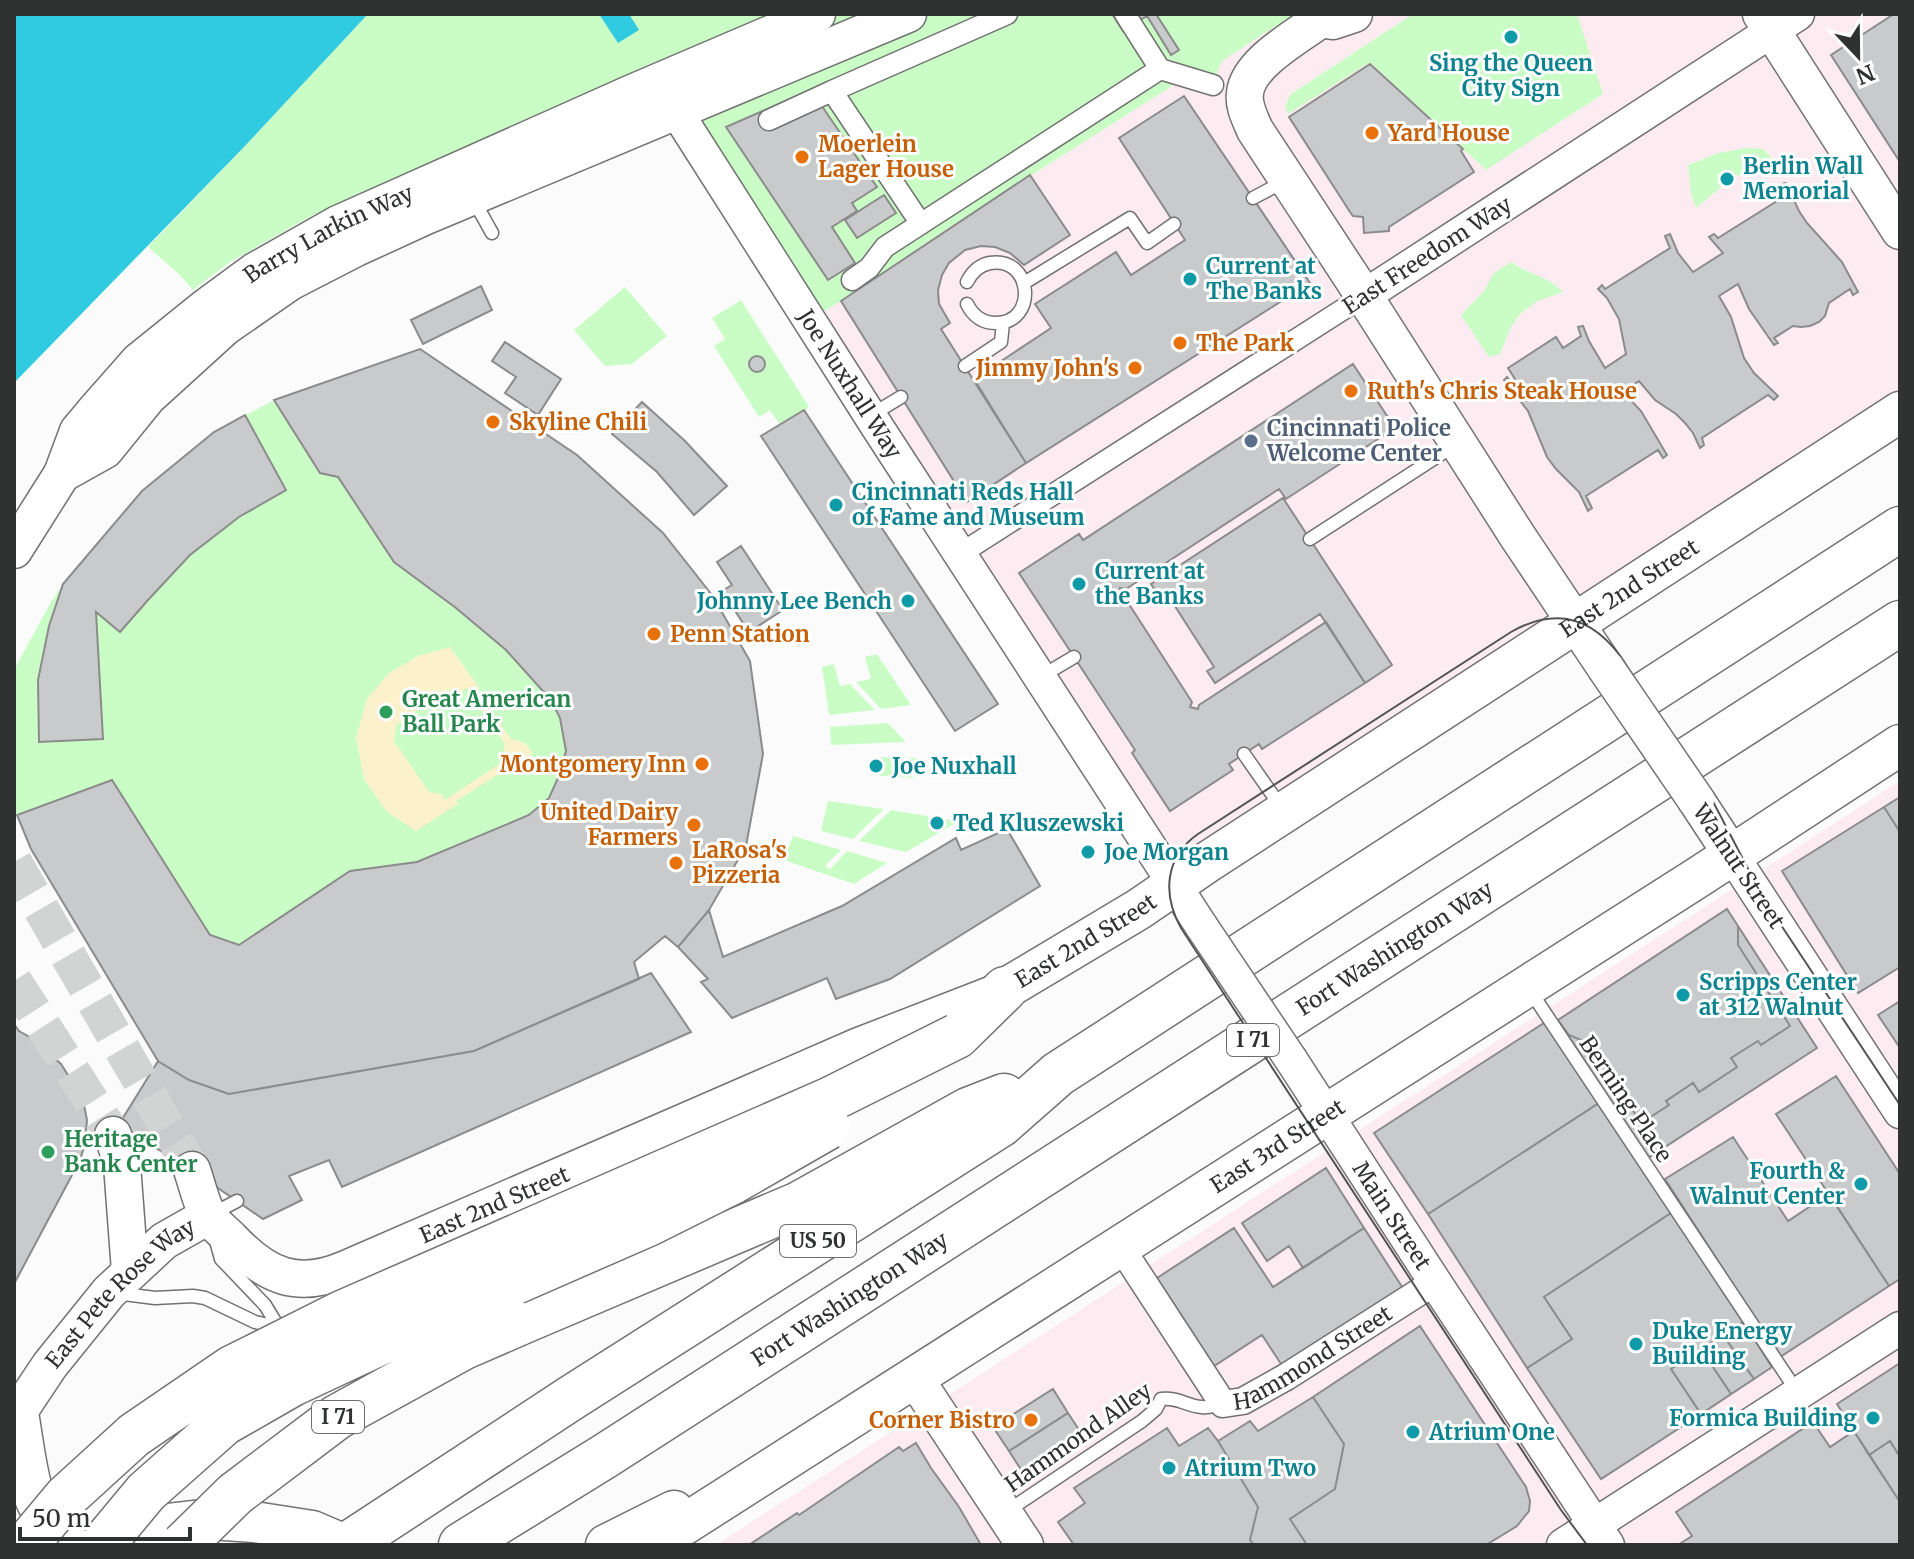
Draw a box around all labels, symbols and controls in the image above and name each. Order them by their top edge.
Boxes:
north arrow [1818,16,1898,96]
marker: Sing the Queen City Sign [1502,28,1520,46]
place label: Sing the Queen City Sign [1429,49,1593,102]
text: N [1852,58,1879,91]
place label: Yard House [1387,119,1510,147]
marker: Yard House [1363,124,1381,142]
place label: Moerlein Lager House [818,130,954,183]
marker: Moerlein Lager House [793,148,811,166]
place label: Berlin Wall Memorial [1743,152,1863,205]
marker: Berlin Wall Memorial [1718,170,1736,188]
street label: Barry Larkin Way [238,178,418,289]
street label: East Freedom Way [1337,190,1517,320]
place label: Current at The Banks [1206,252,1322,305]
marker: Current at The Banks [1181,270,1199,288]
street label: Joe Nuxhall Way [791,303,908,464]
place label: The Park [1196,329,1295,357]
marker: The Park [1171,334,1189,352]
place label: Jimmy John's [975,354,1119,382]
marker: Jimmy John's [1126,359,1144,377]
place label: Ruth's Chris Steak House [1367,377,1637,405]
marker: Ruth's Chris Steak House [1342,382,1360,400]
place label: Skyline Chili [509,408,647,436]
marker: Skyline Chili [484,413,502,431]
place label: Cincinnati Police Welcome Center [1266,414,1451,467]
marker: Cincinnati Police Welcome Center [1242,432,1260,450]
place label: Cincinnati Reds Hall of Fame and Museum [852,478,1085,531]
marker: Cincinnati Reds Hall of Fame and Museum [827,496,845,514]
street label: East 2nd Street [1554,532,1704,643]
place label: Current at the Banks [1095,557,1205,610]
marker: Current at the Banks [1070,575,1088,593]
place label: Johnny Lee Bench [696,587,892,615]
marker: Johnny Lee Bench [899,592,917,610]
place label: Penn Station [670,620,810,648]
marker: Penn Station [645,625,663,643]
place label: Great American Ball Park [402,685,571,738]
marker: Great American Ball Park [377,703,395,721]
place label: Montgomery Inn [500,750,686,778]
place label: Joe Nuxhall [891,752,1017,780]
marker: Montgomery Inn [693,755,711,773]
marker: Joe Nuxhall [867,757,885,775]
place label: United Dairy Farmers [540,798,679,851]
street label: Walnut Street [1687,798,1791,934]
place label: Ted Kluszewski [953,809,1124,837]
marker: Ted Kluszewski [928,814,946,832]
marker: United Dairy Farmers [685,816,703,834]
place label: LaRosa's Pizzeria [692,836,787,889]
place label: Joe Morgan [1103,838,1229,866]
marker: Joe Morgan [1079,843,1097,861]
marker: LaRosa's Pizzeria [667,854,685,872]
street label: Fort Washington Way [1291,875,1498,1022]
street label: East 2nd Street [1010,887,1162,994]
place label: Scripps Center at 312 Walnut [1699,968,1857,1021]
marker: Scripps Center at 312 Walnut [1674,986,1692,1004]
road number: I 71 [1227,1024,1279,1056]
street label: Berning Place [1574,1031,1678,1167]
street label: East 3rd Street [1205,1092,1350,1199]
place label: Heritage Bank Center [64,1125,198,1178]
marker: Heritage Bank Center [39,1143,57,1161]
street label: Main Street [1347,1156,1437,1275]
place label: Fourth & Walnut Center [1689,1157,1845,1210]
street label: East 2nd Street [415,1160,574,1249]
marker: Fourth & Walnut Center [1852,1175,1870,1193]
street label: East Pete Rose Way [39,1212,200,1374]
street label: Fort Washington Way [746,1225,953,1372]
road number: US 50 [780,1225,856,1257]
street label: Hammond Street [1231,1299,1397,1416]
place label: Duke Energy Building [1652,1317,1793,1370]
marker: Duke Energy Building [1627,1335,1645,1353]
street label: Hammond Alley [999,1376,1157,1498]
road number: I 71 [312,1401,364,1433]
place label: Formica Building [1669,1404,1857,1432]
place label: Corner Bistro [869,1406,1015,1434]
marker: Formica Building [1864,1409,1882,1427]
marker: Corner Bistro [1022,1411,1040,1429]
place label: Atrium One [1428,1418,1555,1446]
marker: Atrium One [1404,1423,1422,1441]
place label: Atrium Two [1184,1454,1316,1482]
marker: Atrium Two [1160,1459,1178,1477]
scale bar [20,1491,190,1541]
text: 50 m [32,1503,91,1534]

